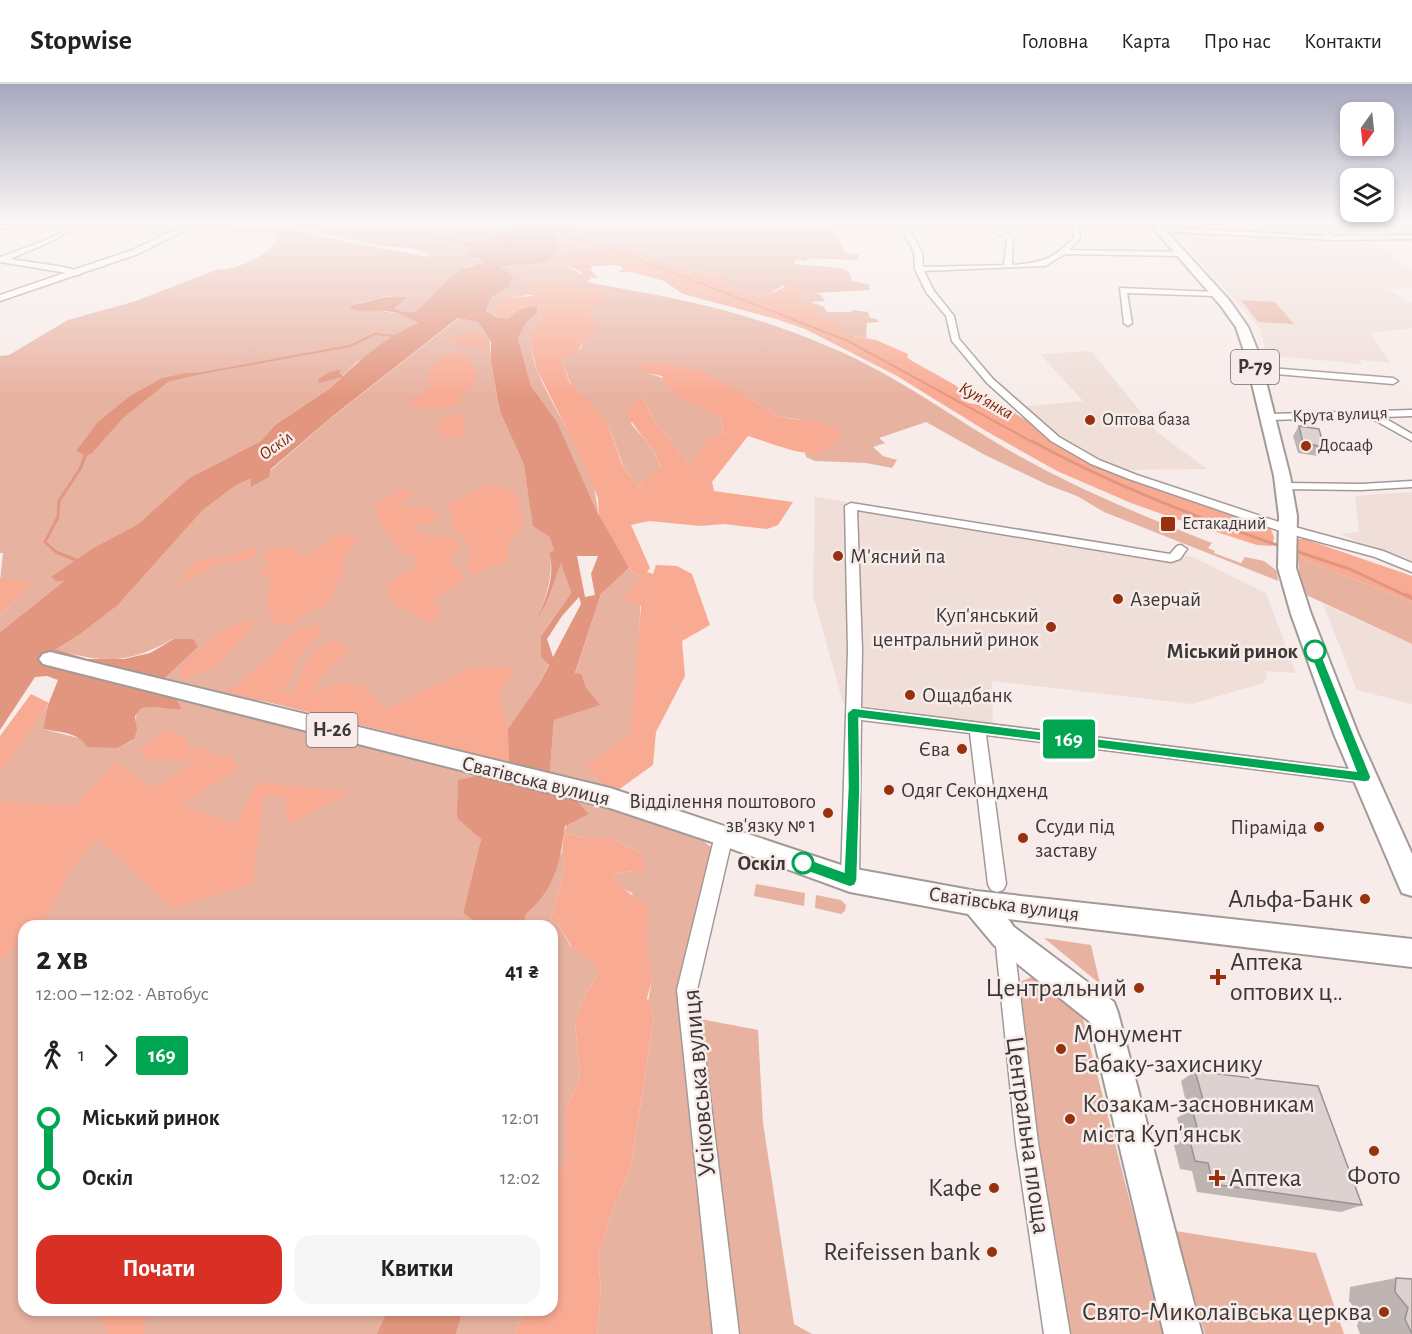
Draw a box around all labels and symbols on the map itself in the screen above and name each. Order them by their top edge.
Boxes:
north arrow [1340,102,1394,156]
road number: Р-79 [1231,350,1279,384]
water label: Куп'янка [956,379,1016,423]
street label: Крута вулиця [1292,404,1388,426]
place label: Оптова база [1102,410,1190,429]
marker: Оптова база [1083,413,1097,427]
water label: Оскіл [256,428,296,464]
place label: Досааф [1318,437,1373,455]
marker: Досааф [1299,439,1313,453]
marker: Естакадний [1159,515,1177,533]
place label: Естакадний [1182,515,1266,533]
place label: М'ясний па [850,546,946,567]
marker: М'ясний па [831,549,845,563]
place label: Азерчай [1130,589,1201,610]
marker: Азерчай [1111,592,1125,606]
place label: Куп'янський центральний ринок [872,605,1039,650]
marker: Куп'янський центральний ринок [1044,620,1058,634]
marker: Міський ринок [1304,640,1326,662]
place label: Міський ринок [1167,641,1299,662]
place label: Ощадбанк [922,685,1012,706]
marker: Ощадбанк [903,688,917,702]
road number: Н-26 [306,713,358,747]
line badge: 169 [1034,720,1104,758]
place label: Єва [919,739,950,760]
marker: Єва [955,742,969,756]
street label: Сватівська вулиця [460,752,612,810]
place label: Одяг Секондхенд [901,780,1048,801]
marker: Одяг Секондхенд [882,783,896,797]
place label: Відділення поштового зв'язку № 1 [629,791,816,836]
marker: Відділення поштового зв'язку № 1 [821,806,835,820]
place label: Ссуди під заставу [1035,816,1115,861]
place label: Піраміда [1230,817,1307,838]
marker: Піраміда [1312,820,1326,834]
marker: Ссуди під заставу [1016,831,1030,845]
marker: Оскіл [792,852,814,874]
place label: Оскіл [737,853,786,874]
street label: Сватівська вулиця [927,883,1081,925]
place label: Альфа-Банк [1228,886,1353,912]
marker: Альфа-Банк [1358,892,1372,906]
place label: Аптека оптових ц‥ [1230,949,1343,1005]
marker: Аптека оптових ц‥ [1211,970,1225,984]
place label: Центральний [985,975,1127,1001]
marker: Центральний [1132,981,1146,995]
street label: Усіковська вулиця [678,988,720,1178]
place label: Монумент Бабаку-захиснику [1073,1021,1262,1077]
street label: Центральна площа [1001,1034,1055,1236]
marker: Монумент Бабаку-захиснику [1054,1042,1068,1056]
place label: Козакам-засновникам міста Куп'янськ [1082,1091,1315,1147]
marker: Козакам-засновникам міста Куп'янськ [1063,1112,1077,1126]
marker: Фото [1367,1144,1381,1158]
place label: Фото [1347,1163,1401,1189]
place label: Аптека [1229,1165,1302,1191]
marker: Аптека [1210,1171,1224,1185]
place label: Кафе [928,1175,982,1201]
marker: Кафе [987,1181,1001,1195]
place label: Reifeissen bank [823,1239,980,1265]
marker: Reifeissen bank [985,1245,999,1259]
place label: Свято-Миколаївська церква [1082,1299,1372,1325]
marker: Свято-Миколаївська церква [1377,1305,1391,1319]

